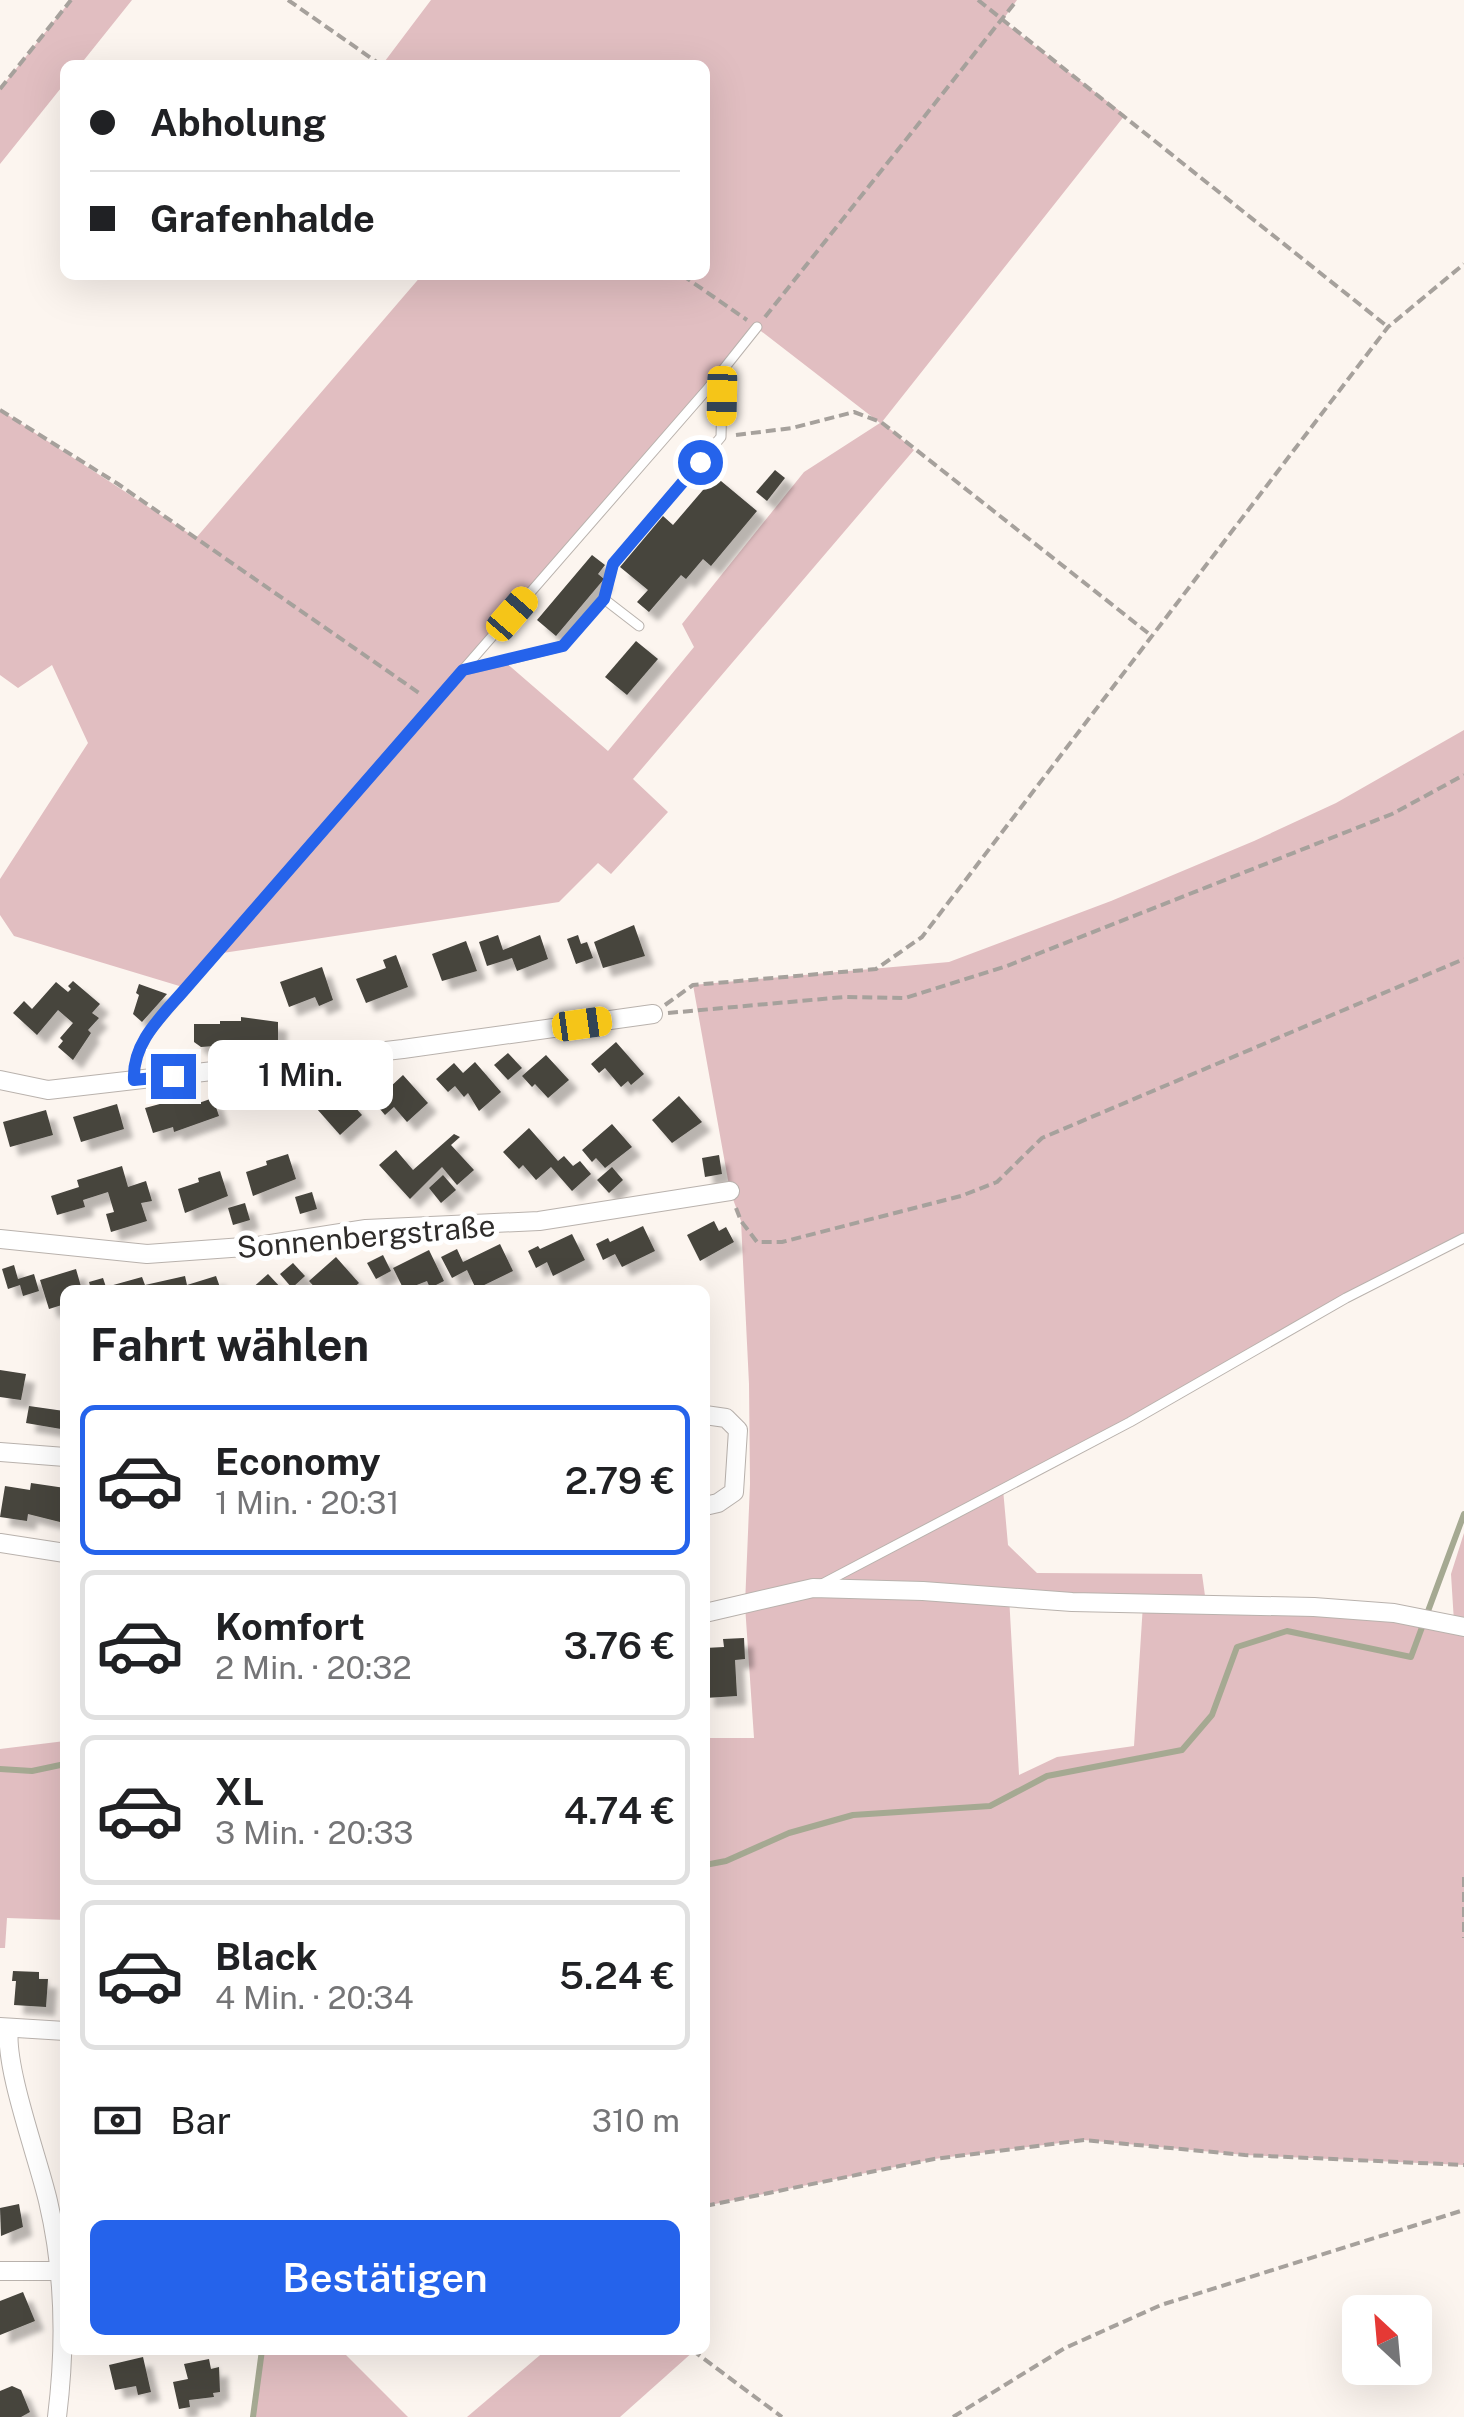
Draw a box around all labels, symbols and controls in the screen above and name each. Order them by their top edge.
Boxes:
text: Abholung [150,100,326,145]
text: Grafenhalde [150,196,375,241]
car [706,366,738,426]
route start [678,440,723,485]
car [481,582,543,646]
car [550,1005,614,1043]
callout: 1 Min. [208,1041,393,1111]
route end [151,1054,196,1099]
text: 1 Min. [258,1056,343,1093]
street label: Sonnenbergstraße [235,1207,497,1265]
text: Fahrt wählen [90,1318,369,1371]
icon: car [95,1435,185,1525]
text: Economy [215,1439,381,1484]
text: 2.79 € [565,1458,675,1503]
text: 1 Min. · 20:31 [215,1484,399,1521]
icon: car [95,1600,185,1690]
text: Komfort [215,1604,365,1649]
text: 3.76 € [563,1623,675,1668]
text: 2 Min. · 20:32 [215,1649,412,1686]
icon: car [95,1765,185,1855]
text: XL [215,1769,264,1814]
text: 4.74 € [564,1788,675,1833]
text: 3 Min. · 20:33 [215,1814,414,1851]
icon: car [95,1930,185,2020]
text: Black [215,1934,318,1979]
text: 5.24 € [559,1953,675,1998]
text: 4 Min. · 20:34 [215,1979,414,2016]
icon: cash [90,2093,145,2148]
text: Bar [170,2098,231,2143]
text: 310 m [592,2102,680,2139]
button: Bestätigen [90,2220,680,2335]
north arrow [1342,2295,1432,2385]
map controls [1342,2295,1432,2385]

